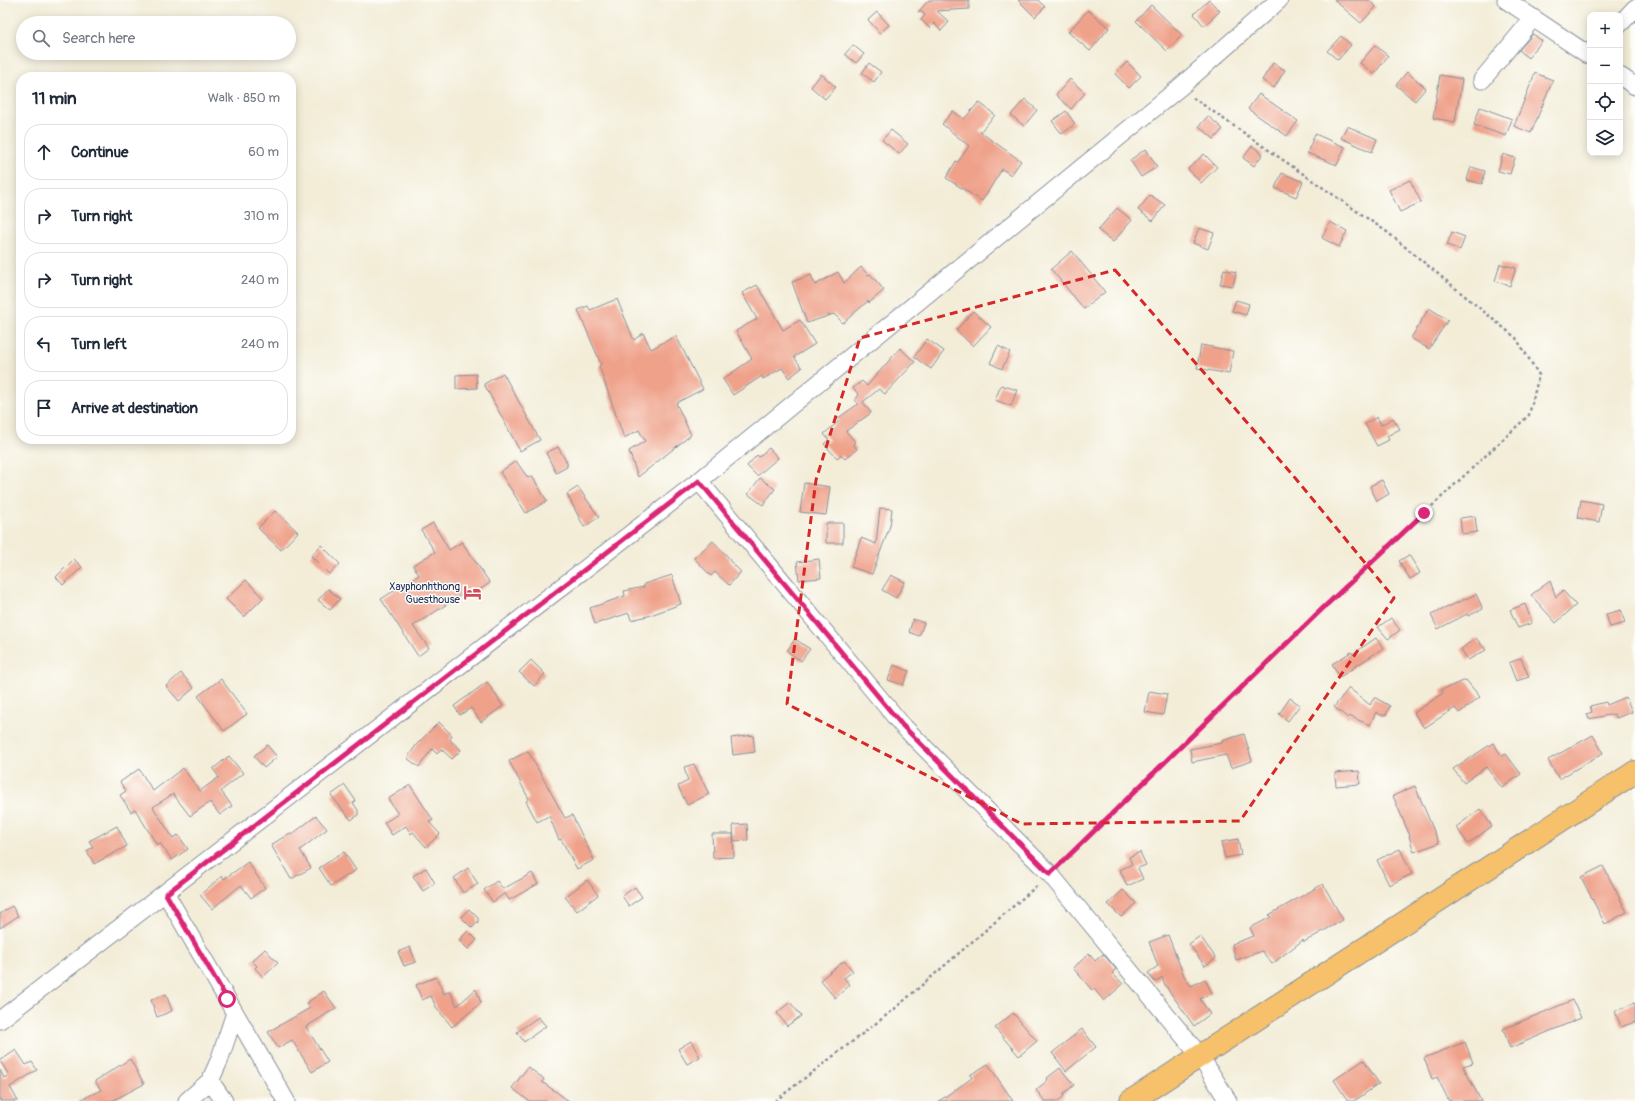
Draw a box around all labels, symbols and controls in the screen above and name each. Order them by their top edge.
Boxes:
map controls [1587,12,1623,156]
button: + [1587,12,1623,48]
search box [16,16,296,60]
icon: search [30,27,52,49]
text: Search here [62,29,135,48]
button: − [1587,48,1623,84]
button: locate [1587,84,1623,120]
text: 11 min [32,88,77,109]
text: Walk · 850 m [208,90,280,106]
button: layers [1587,120,1623,156]
icon: ahead [33,141,55,163]
text: Continue [71,143,129,162]
text: 60 m [248,144,279,160]
icon: right [33,205,55,227]
text: Turn right [71,207,132,226]
text: 310 m [243,208,279,224]
icon: right [33,269,55,291]
text: Turn right [71,271,132,290]
text: 240 m [241,272,279,288]
icon: left [33,333,55,355]
text: Turn left [71,335,127,354]
text: 240 m [241,336,279,352]
icon: arrive [33,397,55,419]
text: Arrive at destination [71,399,198,418]
route end [1415,504,1433,522]
place label: Xayphonhthong Guesthouse [389,580,461,606]
hotel icon: Xayphonhthong Guesthouse [463,582,483,602]
route start [218,990,236,1008]

